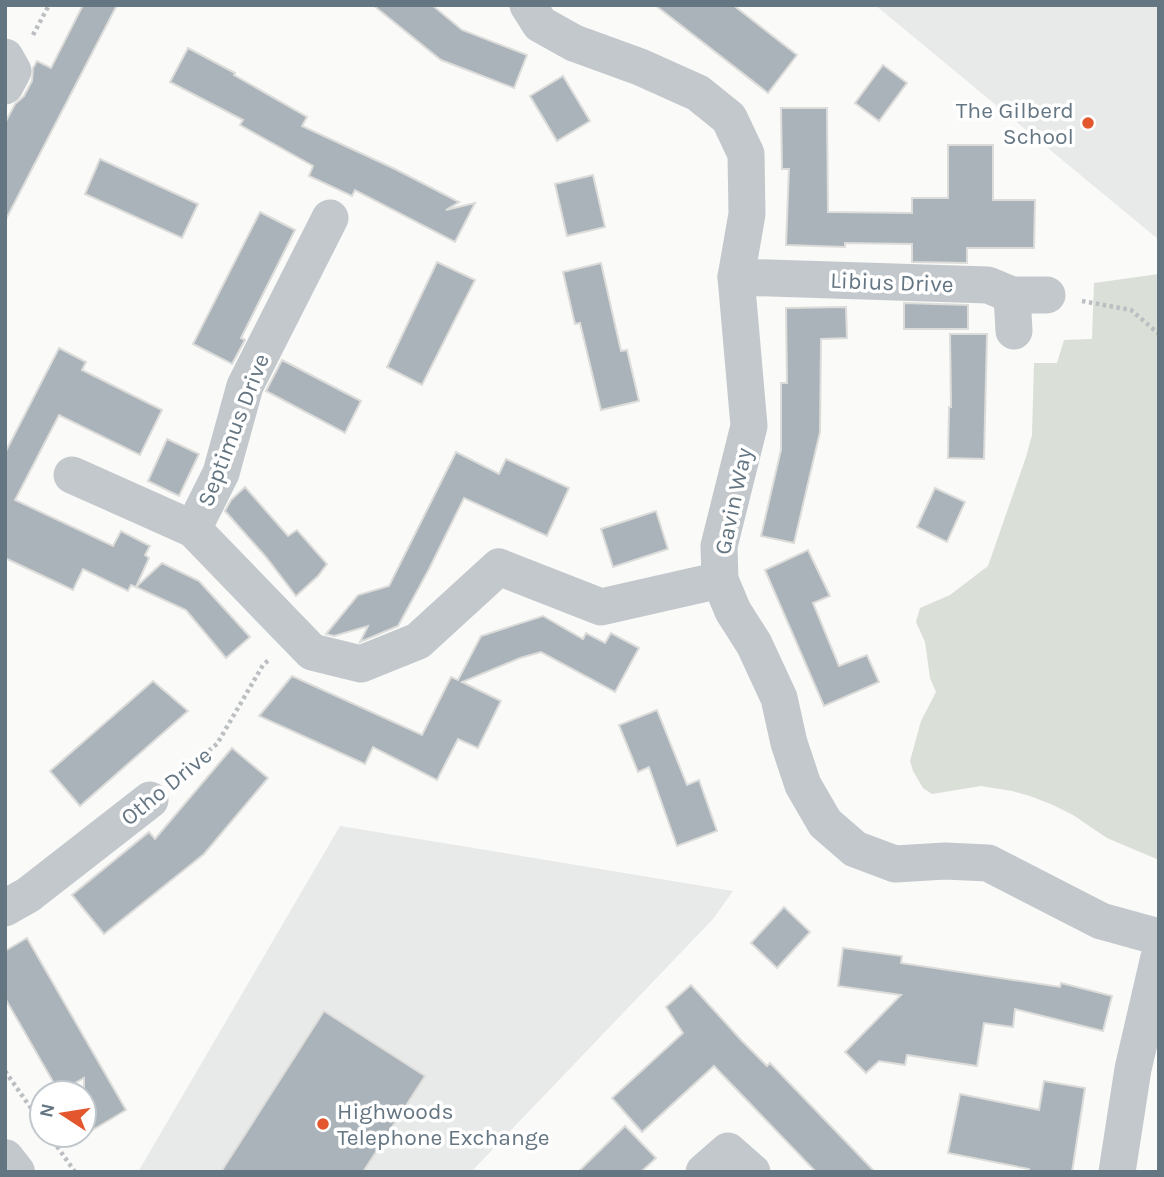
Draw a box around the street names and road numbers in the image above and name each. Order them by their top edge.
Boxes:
street label: Libius Drive [830,267,954,298]
street label: Septimus Drive [192,350,275,510]
street label: Gavin Way [709,445,758,557]
street label: Otho Drive [115,742,217,831]

